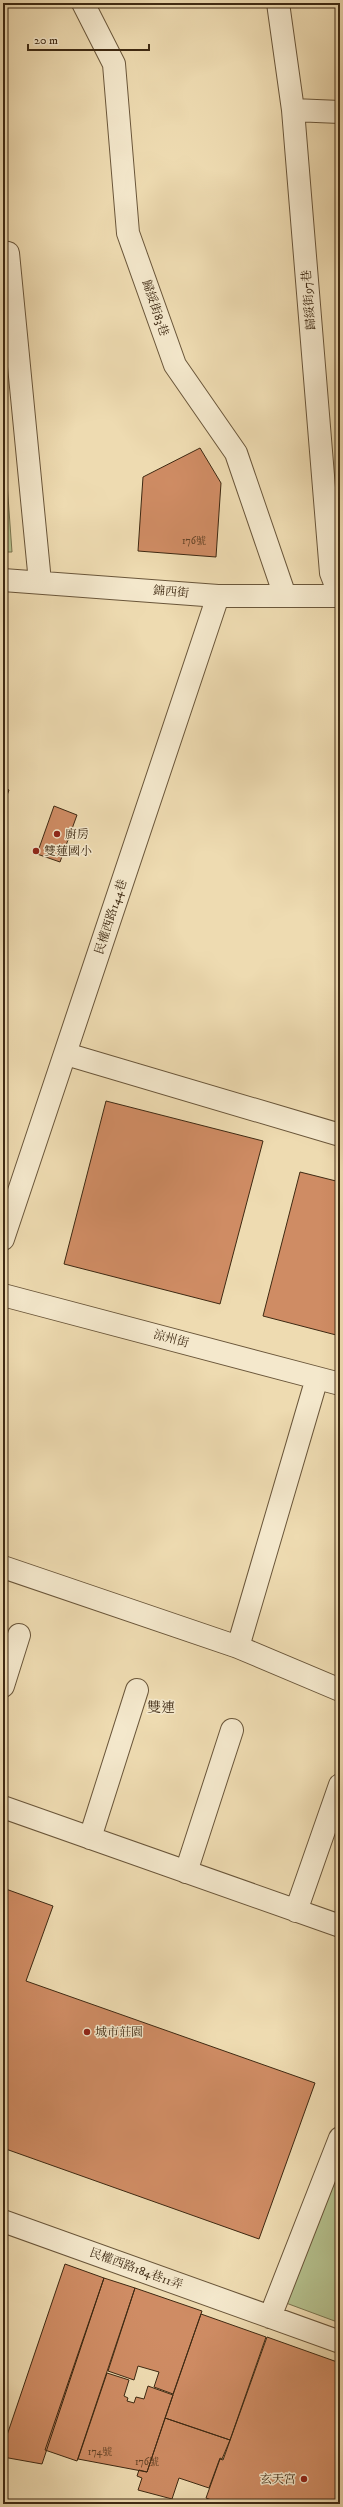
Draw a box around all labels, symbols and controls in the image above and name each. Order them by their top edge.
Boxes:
scale bar [28,26,149,52]
text: 20 m [34,33,58,48]
street label: 歸綏街97巷 [299,269,319,331]
street label: 歸綏街83巷 [138,278,172,338]
house number: 176號 [182,535,206,547]
street label: 錦西街 [151,583,191,601]
place label: 廚房 [65,827,89,842]
marker: 廚房 [52,829,62,839]
place label: 雙蓮國小 [44,844,92,859]
marker: 雙蓮國小 [31,846,41,856]
street label: 民權西路144巷 [92,877,130,957]
street label: 涼州街 [152,1327,191,1351]
district label: 雙連 [147,1699,175,1717]
place label: 城市莊園 [95,2025,143,2040]
marker: 城市莊園 [82,2027,92,2037]
street label: 民權西路184巷11弄 [87,2245,185,2293]
house number: 174號 [88,2446,112,2458]
house number: 176號 [135,2456,159,2468]
place label: 玄天宮 [260,2472,296,2487]
marker: 玄天宮 [299,2474,309,2484]

